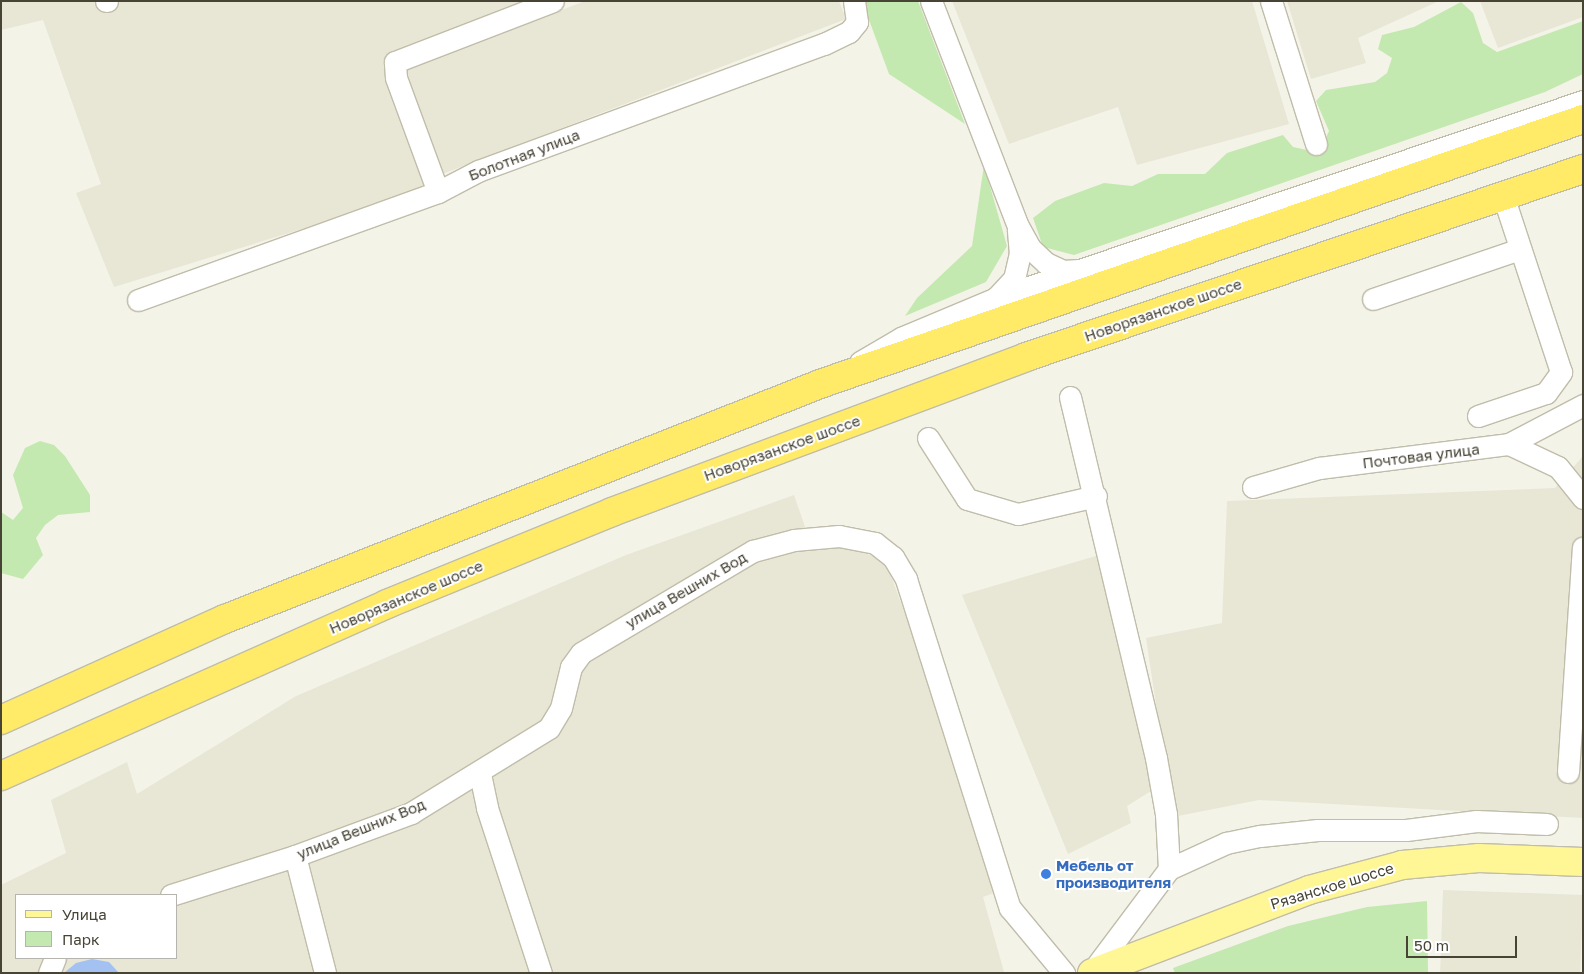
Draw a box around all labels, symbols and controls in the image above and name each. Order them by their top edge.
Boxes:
street label: Болотная улица [466,126,582,184]
street label: Новорязанское шоссе [1082,275,1244,345]
street label: Новорязанское шоссе [701,411,863,485]
street label: Почтовая улица [1361,440,1481,472]
street label: улица Вешних Вод [622,548,750,632]
street label: Новорязанское шоссе [326,556,486,638]
street label: улица Вешних Вод [294,795,428,863]
place label: Мебель от производителя [1056,856,1171,891]
street label: Рязанское шоссе [1268,859,1396,913]
marker: Мебель от производителя [1040,868,1052,880]
legend [15,894,178,959]
text: Улица [62,905,107,923]
scale bar [1409,926,1520,958]
text: Парк [62,930,100,948]
text: 50 m [1414,936,1449,954]

